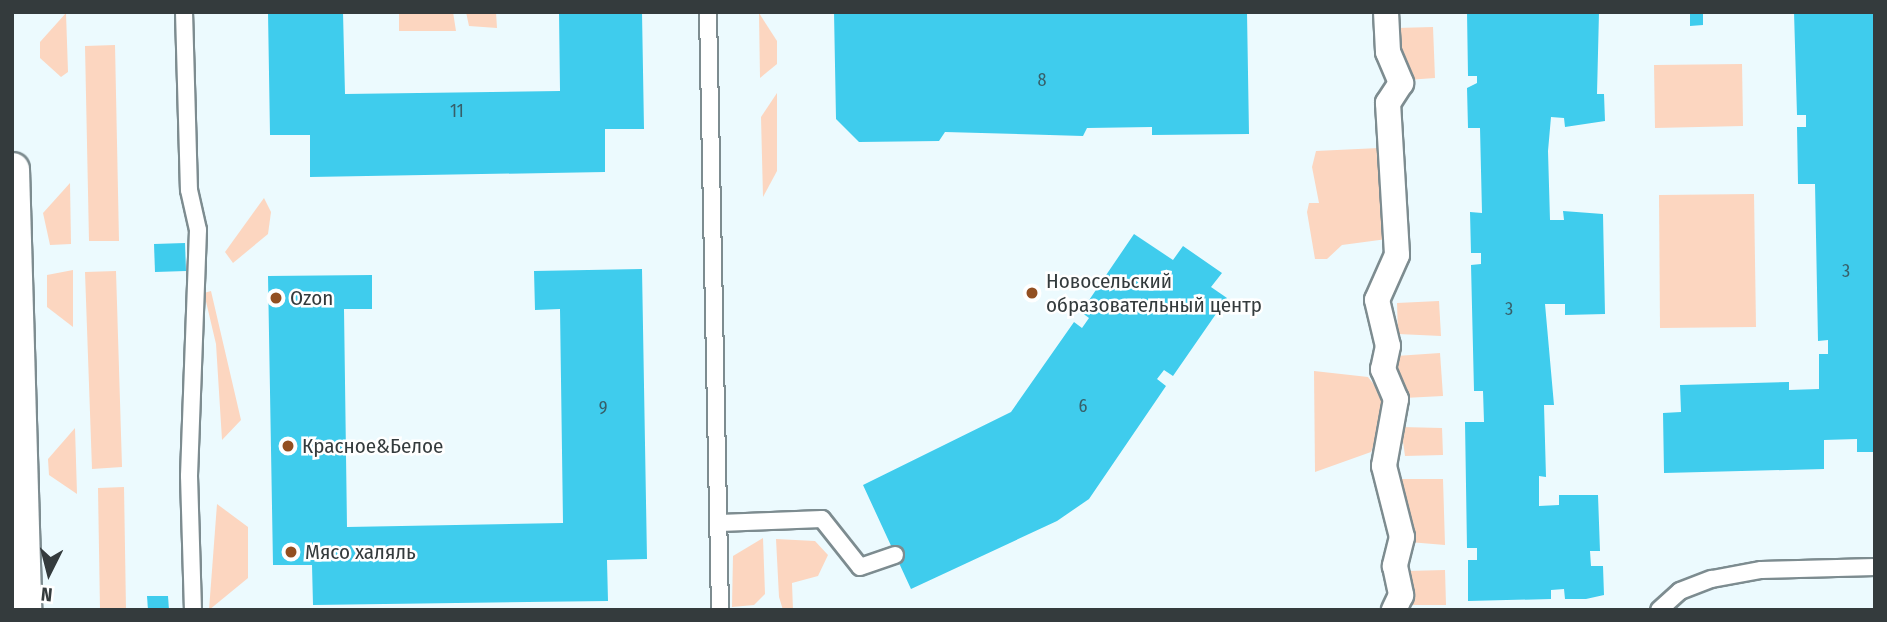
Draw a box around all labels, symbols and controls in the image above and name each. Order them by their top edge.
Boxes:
house number: 8 [1038,69,1046,91]
house number: 11 [450,100,464,122]
house number: 3 [1842,260,1850,282]
place label: Новосельский образовательный центр [1046,268,1262,318]
place label: Ozon [290,285,333,311]
marker: Новосельский образовательный центр [1024,285,1040,301]
marker: Ozon [268,290,284,306]
house number: 3 [1505,298,1513,320]
house number: 6 [1079,395,1087,417]
house number: 9 [599,397,607,419]
place label: Красное&Белое [302,433,443,459]
marker: Красное&Белое [280,438,296,454]
north arrow [14,538,84,608]
place label: Мясо халяль [305,539,416,565]
marker: Мясо халяль [283,544,299,560]
text: N [40,582,54,606]

